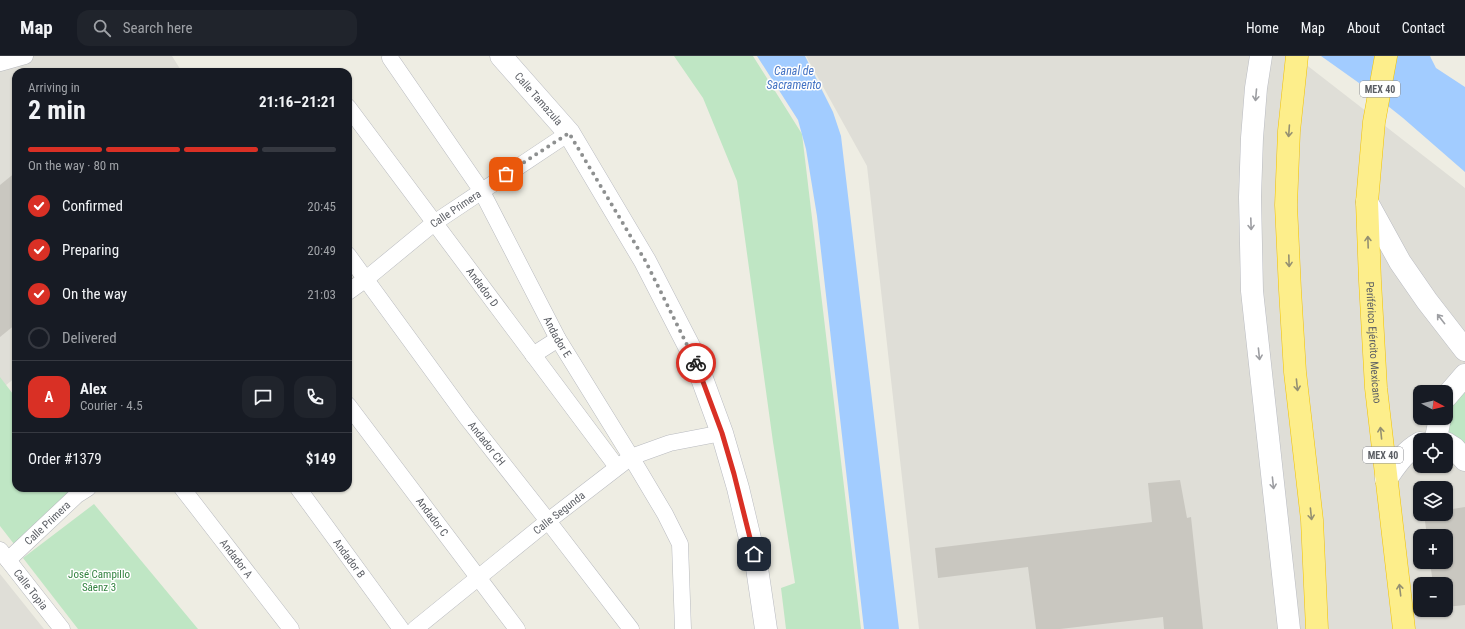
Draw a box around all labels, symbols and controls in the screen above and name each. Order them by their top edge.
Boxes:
search box [77,10,357,46]
text: Map [20,16,53,39]
icon: search [91,17,113,39]
text: Search here [123,19,193,37]
text: Home [1246,20,1279,36]
text: Map [1301,20,1325,36]
text: About [1347,20,1380,36]
text: Contact [1402,20,1445,36]
water label: Canal de Sacramento [767,64,822,92]
street label: Calle Tamazula [512,70,565,128]
text: Arriving in [28,80,80,95]
road number: MEX 40 [1360,81,1400,97]
one-way arrow [1252,88,1259,101]
text: 21:16–21:21 [259,93,336,111]
text: 2 min [28,95,86,125]
one-way arrow [1285,124,1292,137]
pin [489,157,523,191]
text: On the way · 80 m [28,158,119,173]
icon: bag [495,163,517,185]
street label: Calle Primera [428,188,483,231]
icon: check [28,195,50,217]
text: Confirmed [62,197,123,215]
text: 20:45 [307,199,336,214]
one-way arrow [1247,217,1254,230]
one-way arrow [1365,236,1372,249]
icon: check [28,239,50,261]
text: Preparing [62,241,119,259]
text: 20:49 [307,243,336,258]
one-way arrow [1285,254,1292,267]
street label: Andador D [463,265,501,310]
street label: Periférico Ejército Mexicano [1363,281,1384,405]
icon: check [28,283,50,305]
text: On the way [62,285,127,303]
text: 21:03 [307,287,336,302]
one-way arrow [1437,314,1445,325]
street label: Andador E [541,315,574,360]
text: Delivered [62,329,117,347]
courier [676,343,716,383]
one-way arrow [1256,347,1263,360]
icon: bike [685,352,707,374]
button: chat [242,376,284,418]
button: phone [294,376,336,418]
one-way arrow [1293,378,1301,391]
text: Alex [80,380,107,398]
north arrow [1413,385,1453,425]
map controls [1413,385,1453,617]
text: A [45,388,53,406]
text: Courier · 4.5 [80,398,143,413]
street label: Andador CH [465,419,508,468]
one-way arrow [1377,427,1385,440]
button: locate [1413,433,1453,473]
road number: MEX 40 [1363,447,1403,463]
text: Order #1379 [28,450,102,468]
text: $149 [306,450,336,468]
one-way arrow [1270,476,1277,489]
button: layers [1413,481,1453,521]
street label: Calle Segunda [531,489,588,537]
street label: Andador C [413,495,451,539]
street label: Calle Primera [22,499,73,548]
one-way arrow [1308,507,1315,520]
button: + [1413,529,1453,569]
street label: Andador B [330,536,368,581]
street label: Andador A [217,537,256,581]
pin [737,537,771,571]
icon: home [743,543,765,565]
street label: Calle Topia [11,567,50,613]
park label: José Campillo Sáenz 3 [68,568,130,594]
button: − [1413,577,1453,617]
one-way arrow [1396,584,1404,597]

